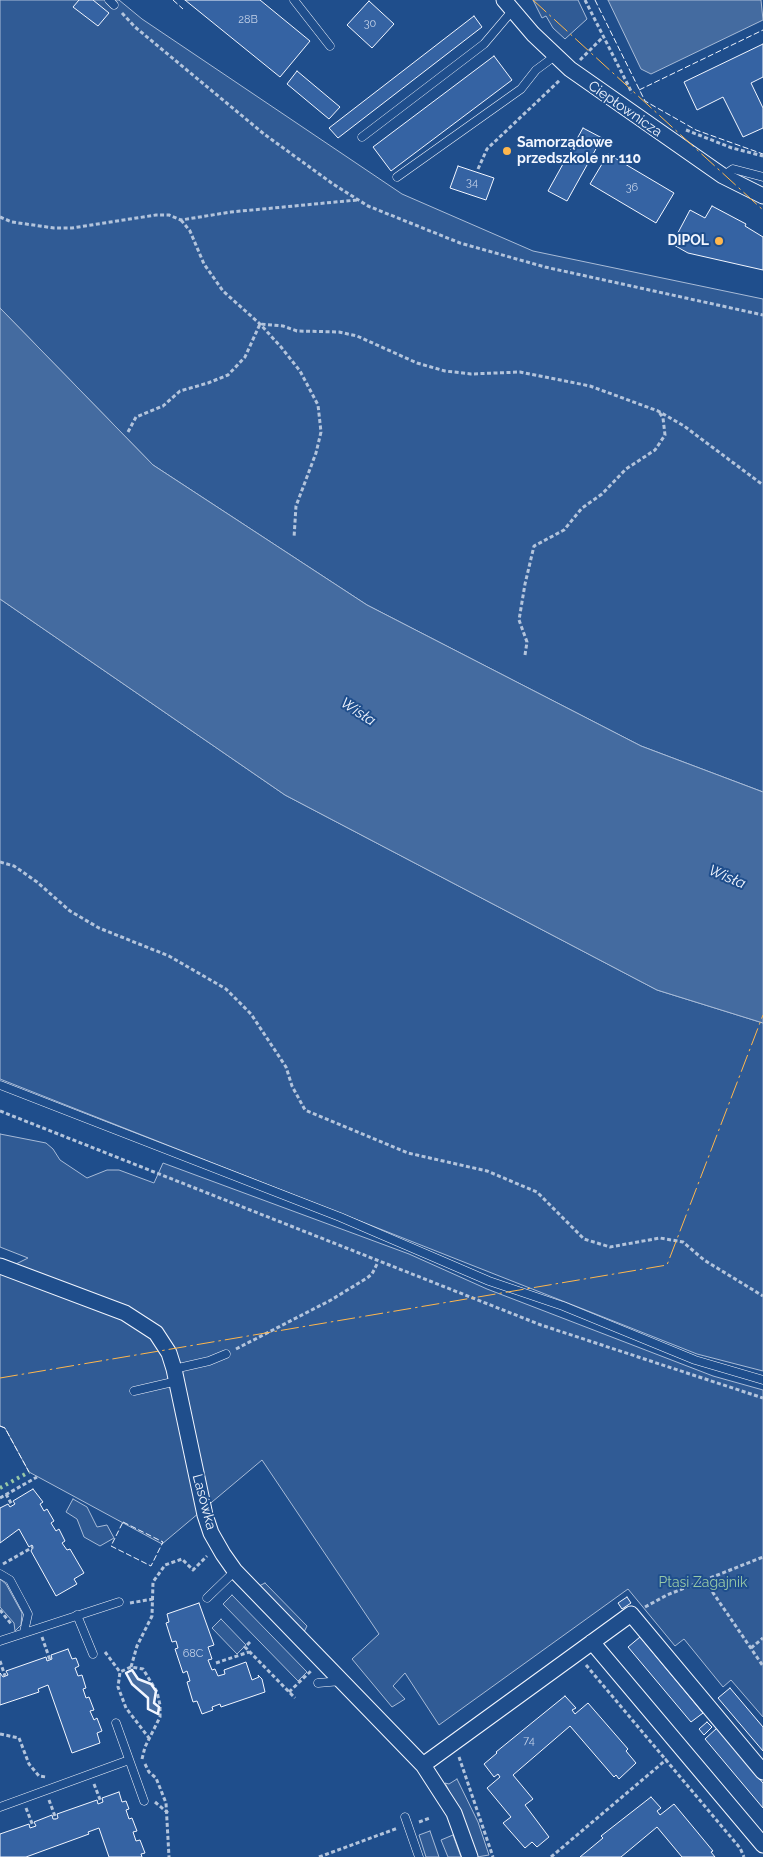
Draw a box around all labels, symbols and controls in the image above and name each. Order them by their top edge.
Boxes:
house number: 28B [238,13,258,27]
house number: 30 [364,17,376,31]
street label: Ciepłownicza [585,77,665,141]
place label: Samorządowe przedszkole nr 110 [517,135,641,168]
marker: Samorządowe przedszkole nr 110 [501,145,513,157]
house number: 34 [466,176,478,190]
house number: 36 [626,181,638,195]
place label: DIPOL [667,233,709,249]
marker: DIPOL [713,235,725,247]
water label: Wisła [337,694,379,730]
water label: Wisła [706,861,748,893]
street label: Lasówka [189,1472,219,1532]
park label: Ptasi Zagajnik [659,1575,747,1591]
house number: 68C [183,1647,203,1661]
house number: 74 [523,1734,535,1748]

